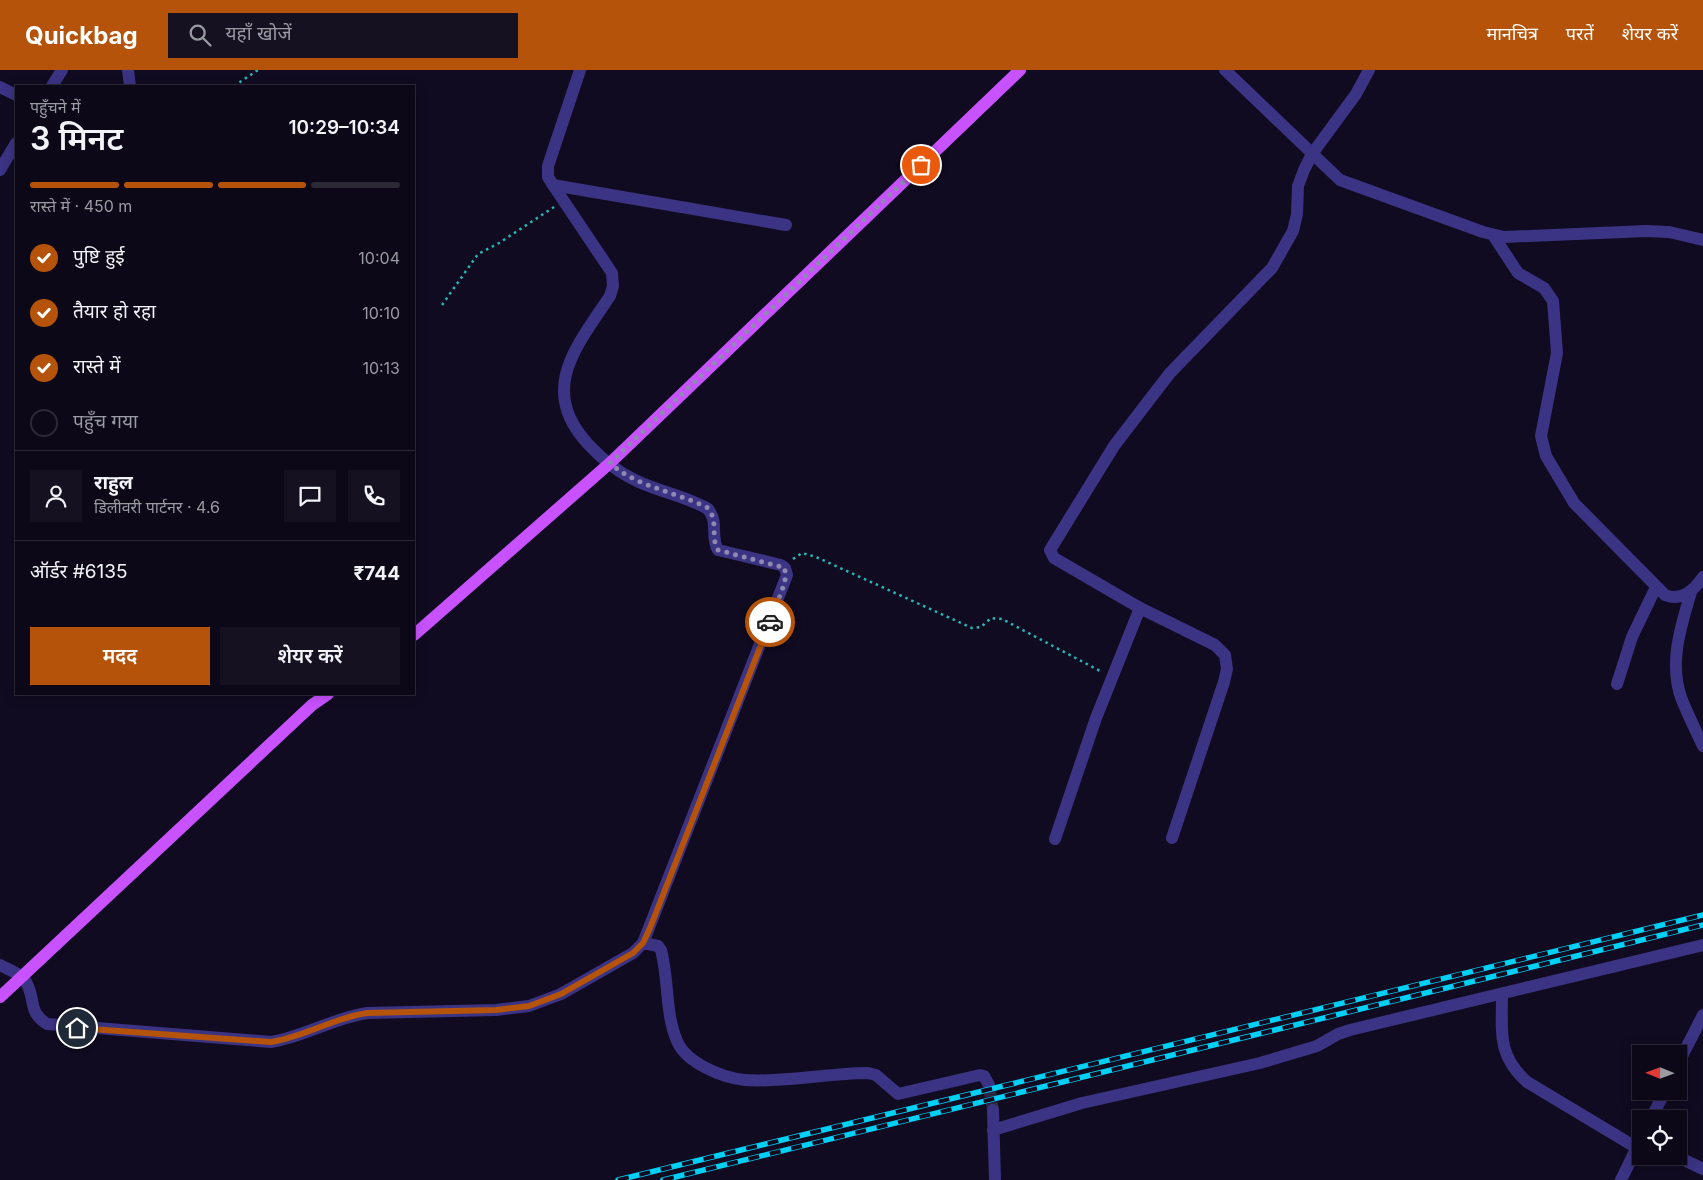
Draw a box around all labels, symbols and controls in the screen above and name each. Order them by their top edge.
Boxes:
search box [168,13,518,58]
text: Quickbag [25,21,138,50]
icon: search [186,21,214,49]
text: यहाँ खोजें [226,22,292,45]
text: मानचित्र [1486,23,1538,44]
text: परतें [1566,23,1594,44]
text: शेयर करें [1622,23,1678,44]
text: पहुँचने में [30,97,81,117]
text: 10:29–10:34 [289,116,400,139]
text: 3 मिनट [30,119,123,158]
pin [900,144,942,186]
icon: bag [907,151,935,179]
text: रास्ते में · 450 m [30,196,132,216]
icon: check [30,244,58,272]
text: पुष्टि हुई [73,245,125,268]
text: 10:04 [358,248,400,268]
icon: check [30,299,58,327]
text: तैयार हो रहा [73,300,156,323]
text: 10:10 [362,303,400,323]
icon: check [30,354,58,382]
text: रास्ते में [73,355,121,378]
text: 10:13 [362,358,400,378]
text: पहुँच गया [73,410,138,433]
button: person [30,470,82,522]
button: chat [284,470,336,522]
button: phone [348,470,400,522]
text: राहुल [94,471,133,494]
text: डिलीवरी पार्टनर · 4.6 [94,497,220,517]
text: ऑर्डर #6135 [30,560,128,583]
text: ₹744 [354,562,400,585]
courier [745,597,795,647]
icon: car [756,608,784,636]
button: मदद [30,627,210,685]
button: शेयर करें [220,627,400,685]
pin [56,1007,98,1049]
icon: home [63,1014,91,1042]
north arrow [1632,1045,1688,1100]
map controls [1632,1045,1687,1165]
button: locate [1632,1110,1687,1165]

